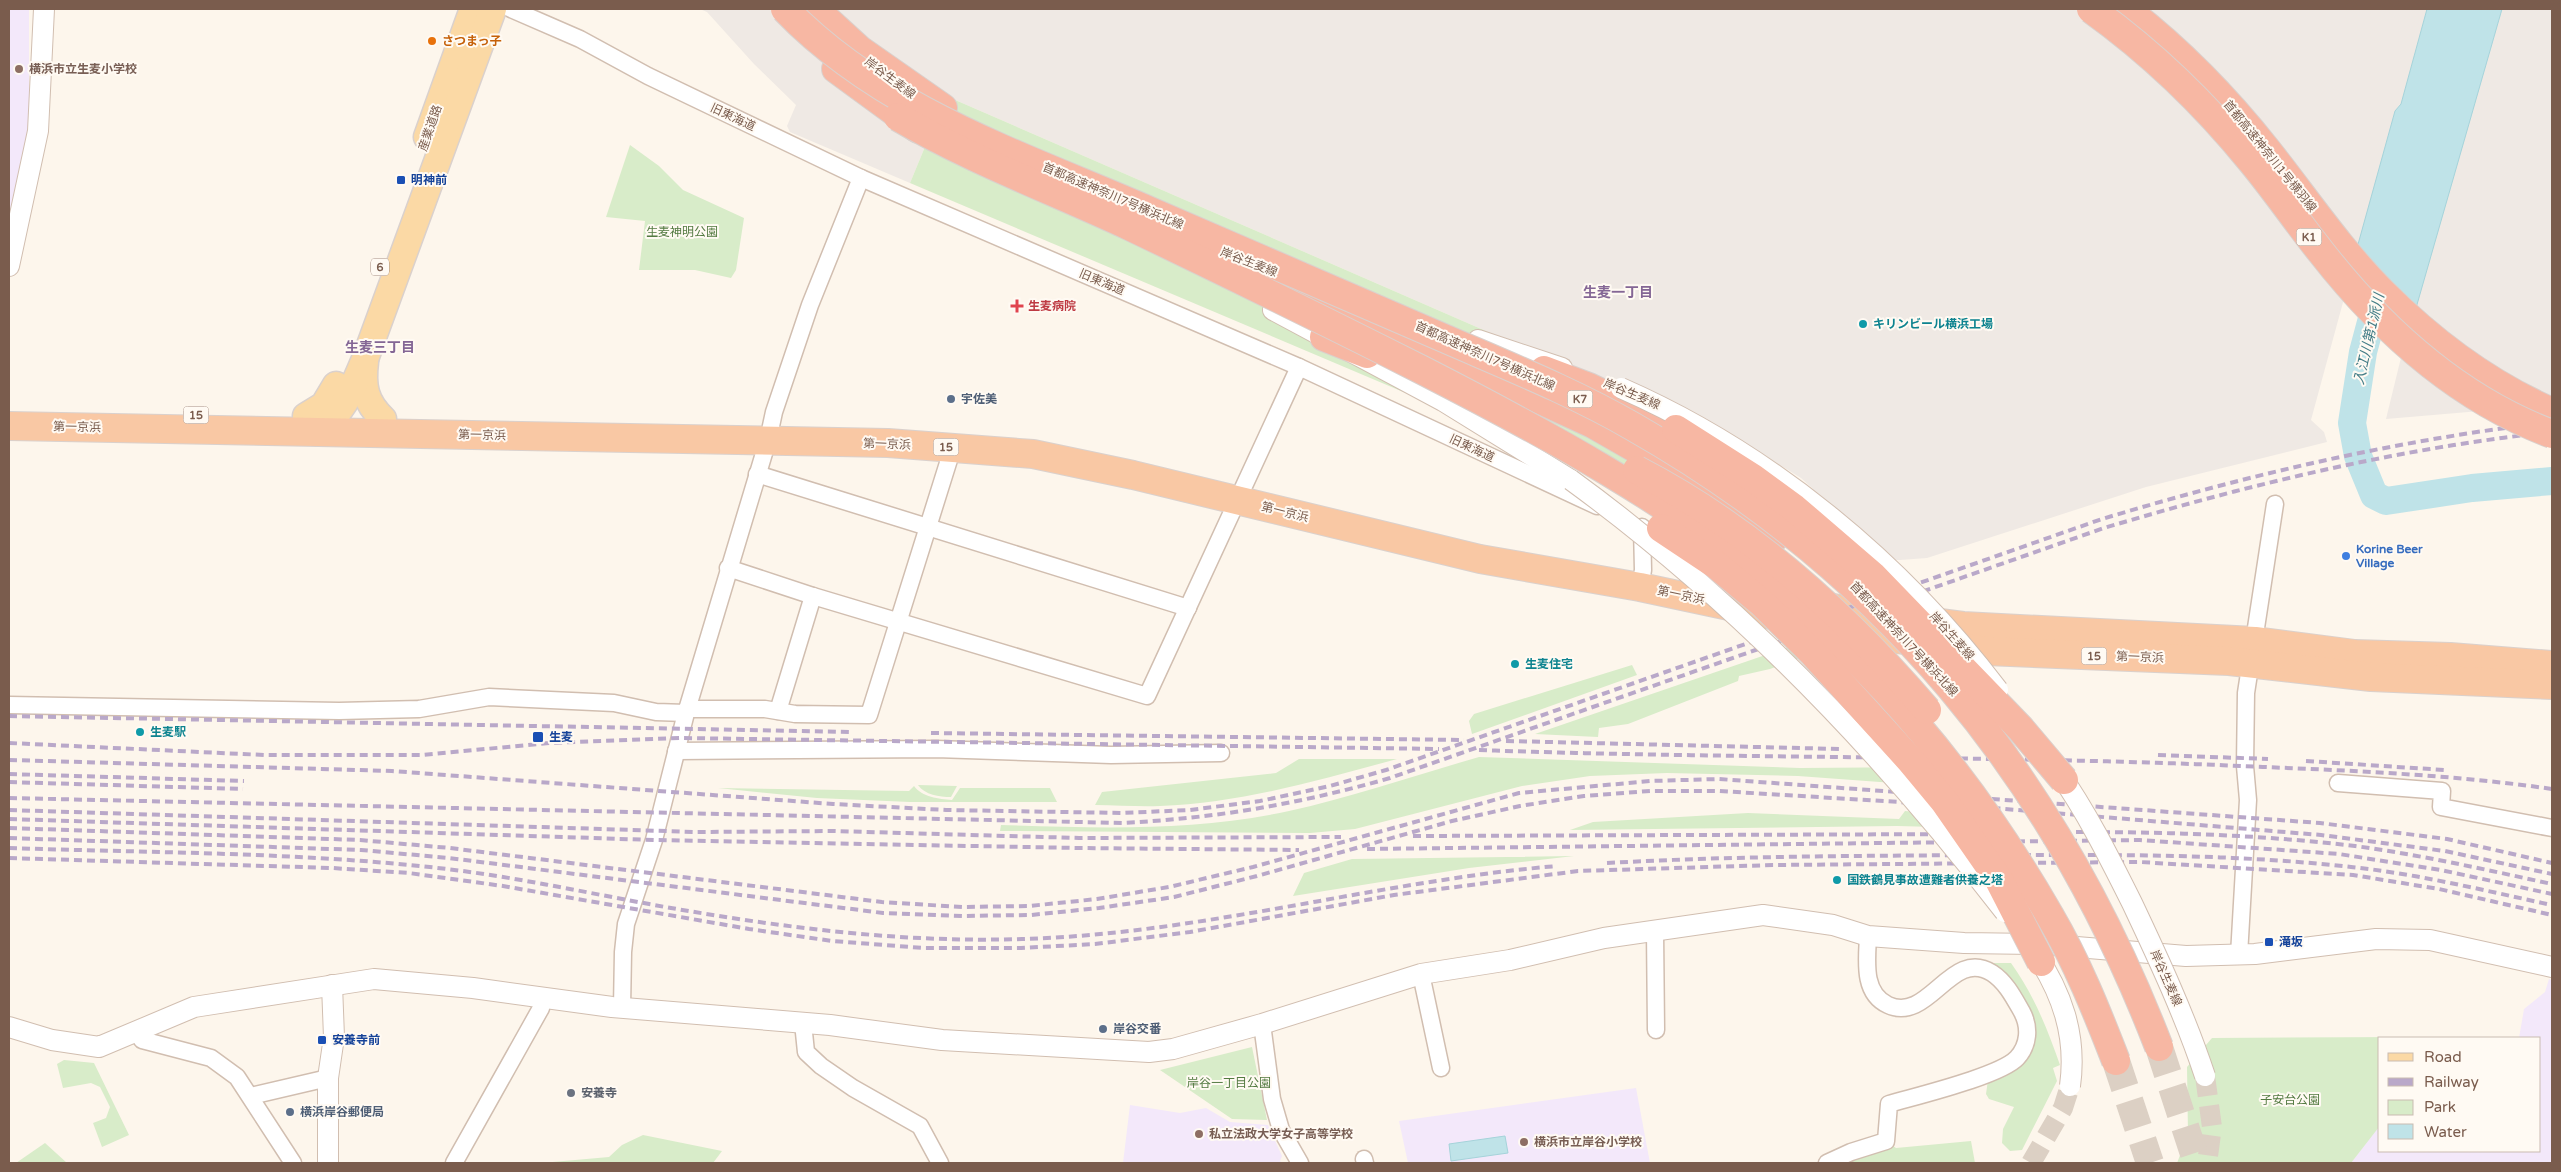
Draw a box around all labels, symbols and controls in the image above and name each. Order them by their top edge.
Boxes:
place label: さつまっ子 [442,34,502,48]
marker: さつまっ子 [426,35,438,47]
street label: 岸谷生麦線 [862,54,918,102]
place label: 横浜市立生麦小学校 [29,62,137,76]
marker: 横浜市立生麦小学校 [13,63,25,75]
street label: 首都高速神奈川1号横羽線 [2221,97,2319,215]
street label: 旧東海道 [708,101,758,133]
street label: 産業道路 [416,103,444,153]
street label: 首都高速神奈川7号横浜北線 [1041,160,1185,232]
place label: 明神前 [411,173,447,187]
marker: 明神前 [395,174,407,186]
park label: 生麦神明公園 [646,225,718,239]
road number: K1 [2296,228,2322,246]
street label: 岸谷生麦線 [1218,245,1280,279]
road number: 6 [371,258,389,276]
street label: 旧東海道 [1077,266,1127,298]
district label: 生麦一丁目 [1583,284,1653,301]
water label: 入江川第1派川 [2350,290,2388,386]
marker: 生麦病院 [1010,299,1024,313]
place label: 生麦病院 [1028,299,1076,313]
place label: キリンビール横浜工場 [1873,317,1993,331]
marker: キリンビール横浜工場 [1857,318,1869,330]
street label: 首都高速神奈川7号横浜北線 [1413,319,1557,393]
district label: 生麦三丁目 [345,339,415,356]
street label: 岸谷生麦線 [1602,376,1662,412]
road number: K7 [1568,390,1592,408]
place label: 宇佐美 [961,392,997,406]
marker: 宇佐美 [945,393,957,405]
road number: 15 [184,406,208,424]
street label: 第一京浜 [53,420,101,434]
street label: 第一京浜 [458,428,506,442]
street label: 旧東海道 [1447,432,1497,464]
street label: 第一京浜 [863,436,911,452]
road number: 15 [934,438,958,456]
street label: 第一京浜 [1260,499,1310,525]
place label: Korine Beer Village [2356,542,2423,571]
marker: Korine Beer Village [2340,550,2352,562]
street label: 首都高速神奈川7号横浜北線 [1847,579,1961,699]
street label: 第一京浜 [1656,583,1706,607]
street label: 岸谷生麦線 [1927,609,1977,663]
road number: 15 [2082,648,2106,664]
street label: 第一京浜 [2116,649,2164,665]
place label: 生麦住宅 [1525,657,1573,671]
marker: 生麦住宅 [1509,658,1521,670]
place label: 生麦駅 [150,725,186,739]
marker: 生麦駅 [134,726,146,738]
marker: 生麦 [531,730,545,744]
place label: 生麦 [549,730,573,744]
place label: 国鉄鶴見事故遭難者供養之塔 [1847,873,2003,887]
marker: 国鉄鶴見事故遭難者供養之塔 [1831,874,1843,886]
place label: 滝坂 [2279,935,2303,949]
marker: 滝坂 [2263,936,2275,948]
street label: 岸谷生麦線 [2147,948,2185,1008]
place label: 岸谷交番 [1113,1022,1162,1036]
marker: 岸谷交番 [1097,1023,1109,1035]
place label: 安養寺前 [332,1033,380,1047]
marker: 安養寺前 [316,1034,328,1046]
legend [2378,1037,2541,1152]
text: Road [2424,1048,2462,1066]
text: Railway [2424,1073,2479,1091]
park label: 岸谷一丁目公園 [1187,1076,1271,1090]
place label: 安養寺 [581,1086,617,1100]
marker: 安養寺 [565,1087,577,1099]
park label: 子安台公園 [2260,1093,2320,1107]
text: Park [2424,1098,2456,1116]
place label: 横浜岸谷郵便局 [300,1105,384,1119]
marker: 横浜岸谷郵便局 [284,1106,296,1118]
text: Water [2424,1123,2467,1141]
place label: 私立法政大学女子高等学校 [1209,1127,1353,1141]
marker: 私立法政大学女子高等学校 [1193,1128,1205,1140]
place label: 横浜市立岸谷小学校 [1534,1135,1642,1149]
marker: 横浜市立岸谷小学校 [1518,1136,1530,1148]

